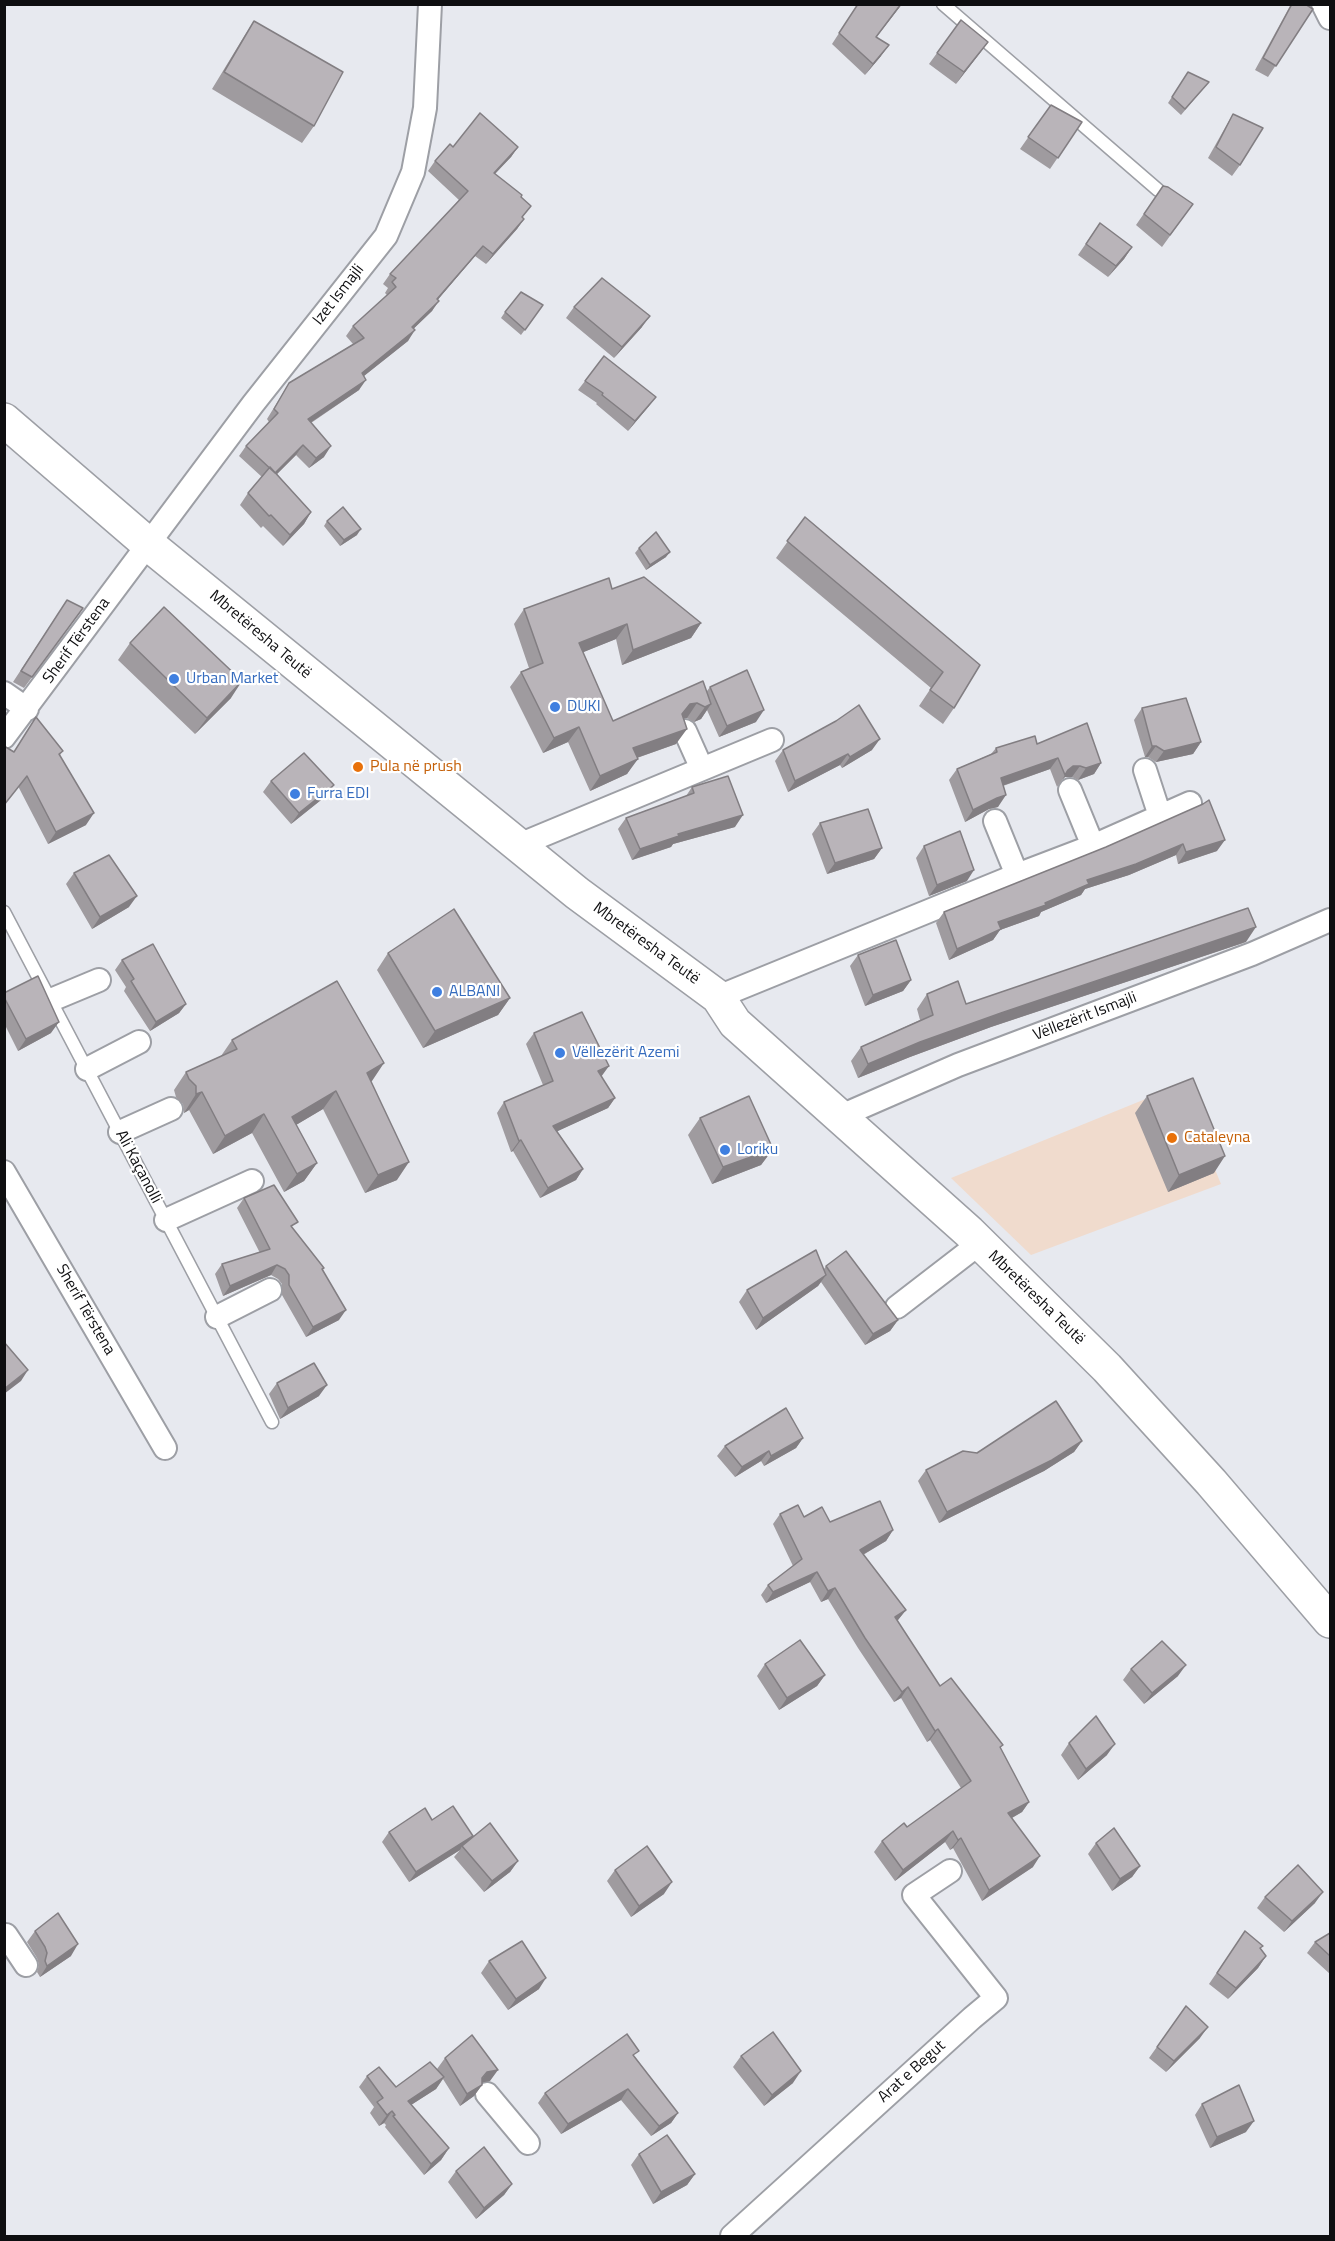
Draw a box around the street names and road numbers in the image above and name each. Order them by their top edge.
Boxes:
street label: Izet Ismajli [309,261,369,329]
street label: Mbretëresha Teutë [205,587,315,683]
street label: Sherif Tërstena [39,594,115,688]
street label: Mbretëresha Teutë [589,899,703,989]
street label: Vëllezërit Ismajli [1031,988,1139,1046]
street label: Ali Kaçanolli [111,1127,165,1207]
street label: Mbretëresha Teutë [984,1247,1088,1349]
street label: Sherif Tërstena [51,1261,119,1359]
street label: Arat e Begut [874,2037,950,2107]

